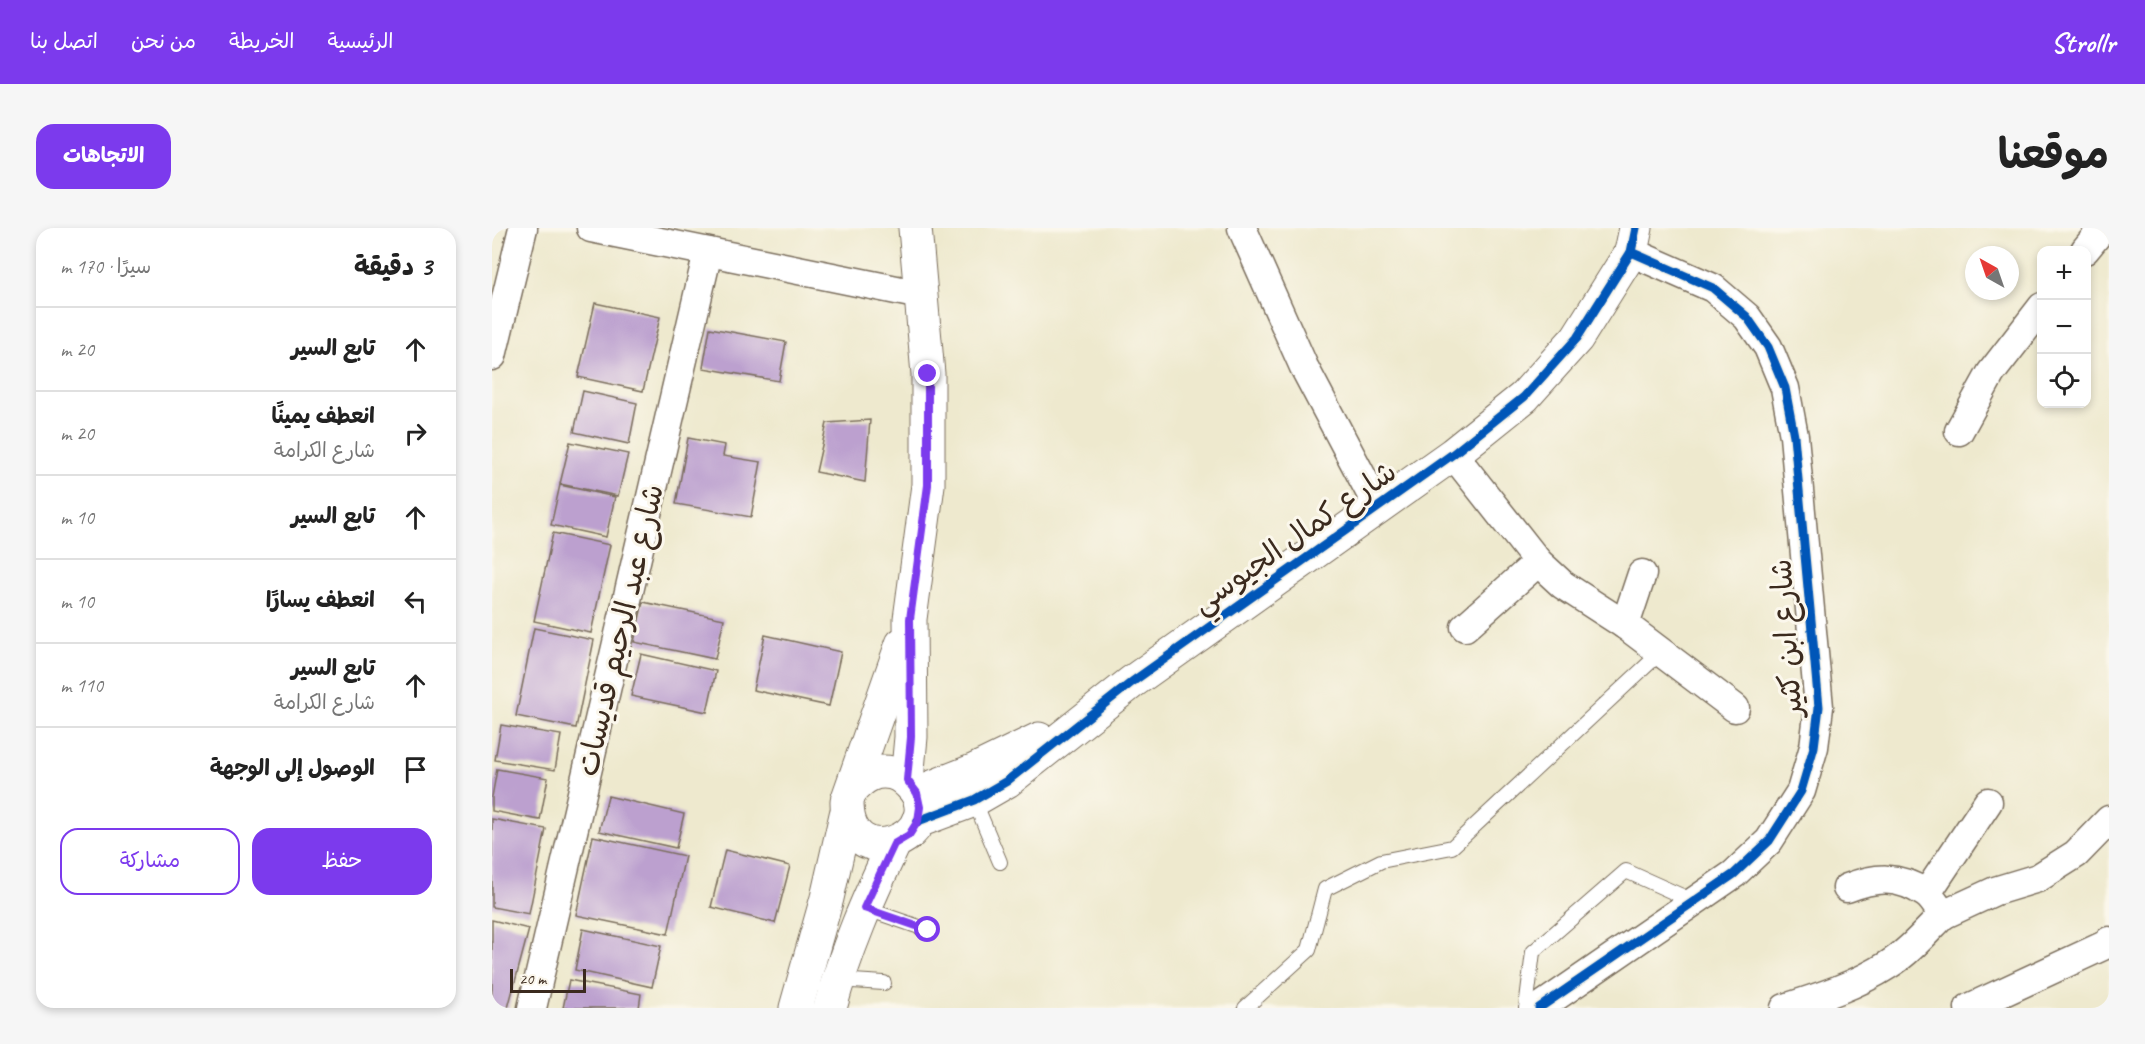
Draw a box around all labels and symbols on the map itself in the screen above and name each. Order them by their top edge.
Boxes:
north arrow [1965,246,2019,300]
route end [914,360,940,386]
street label: شارع كمال الجيوسي [1184,452,1408,627]
street label: شارع عبد الرحيم قديسات [568,480,676,781]
street label: شارع ابن كثير [1762,558,1813,721]
route start [914,916,940,942]
scale bar [510,966,586,994]

